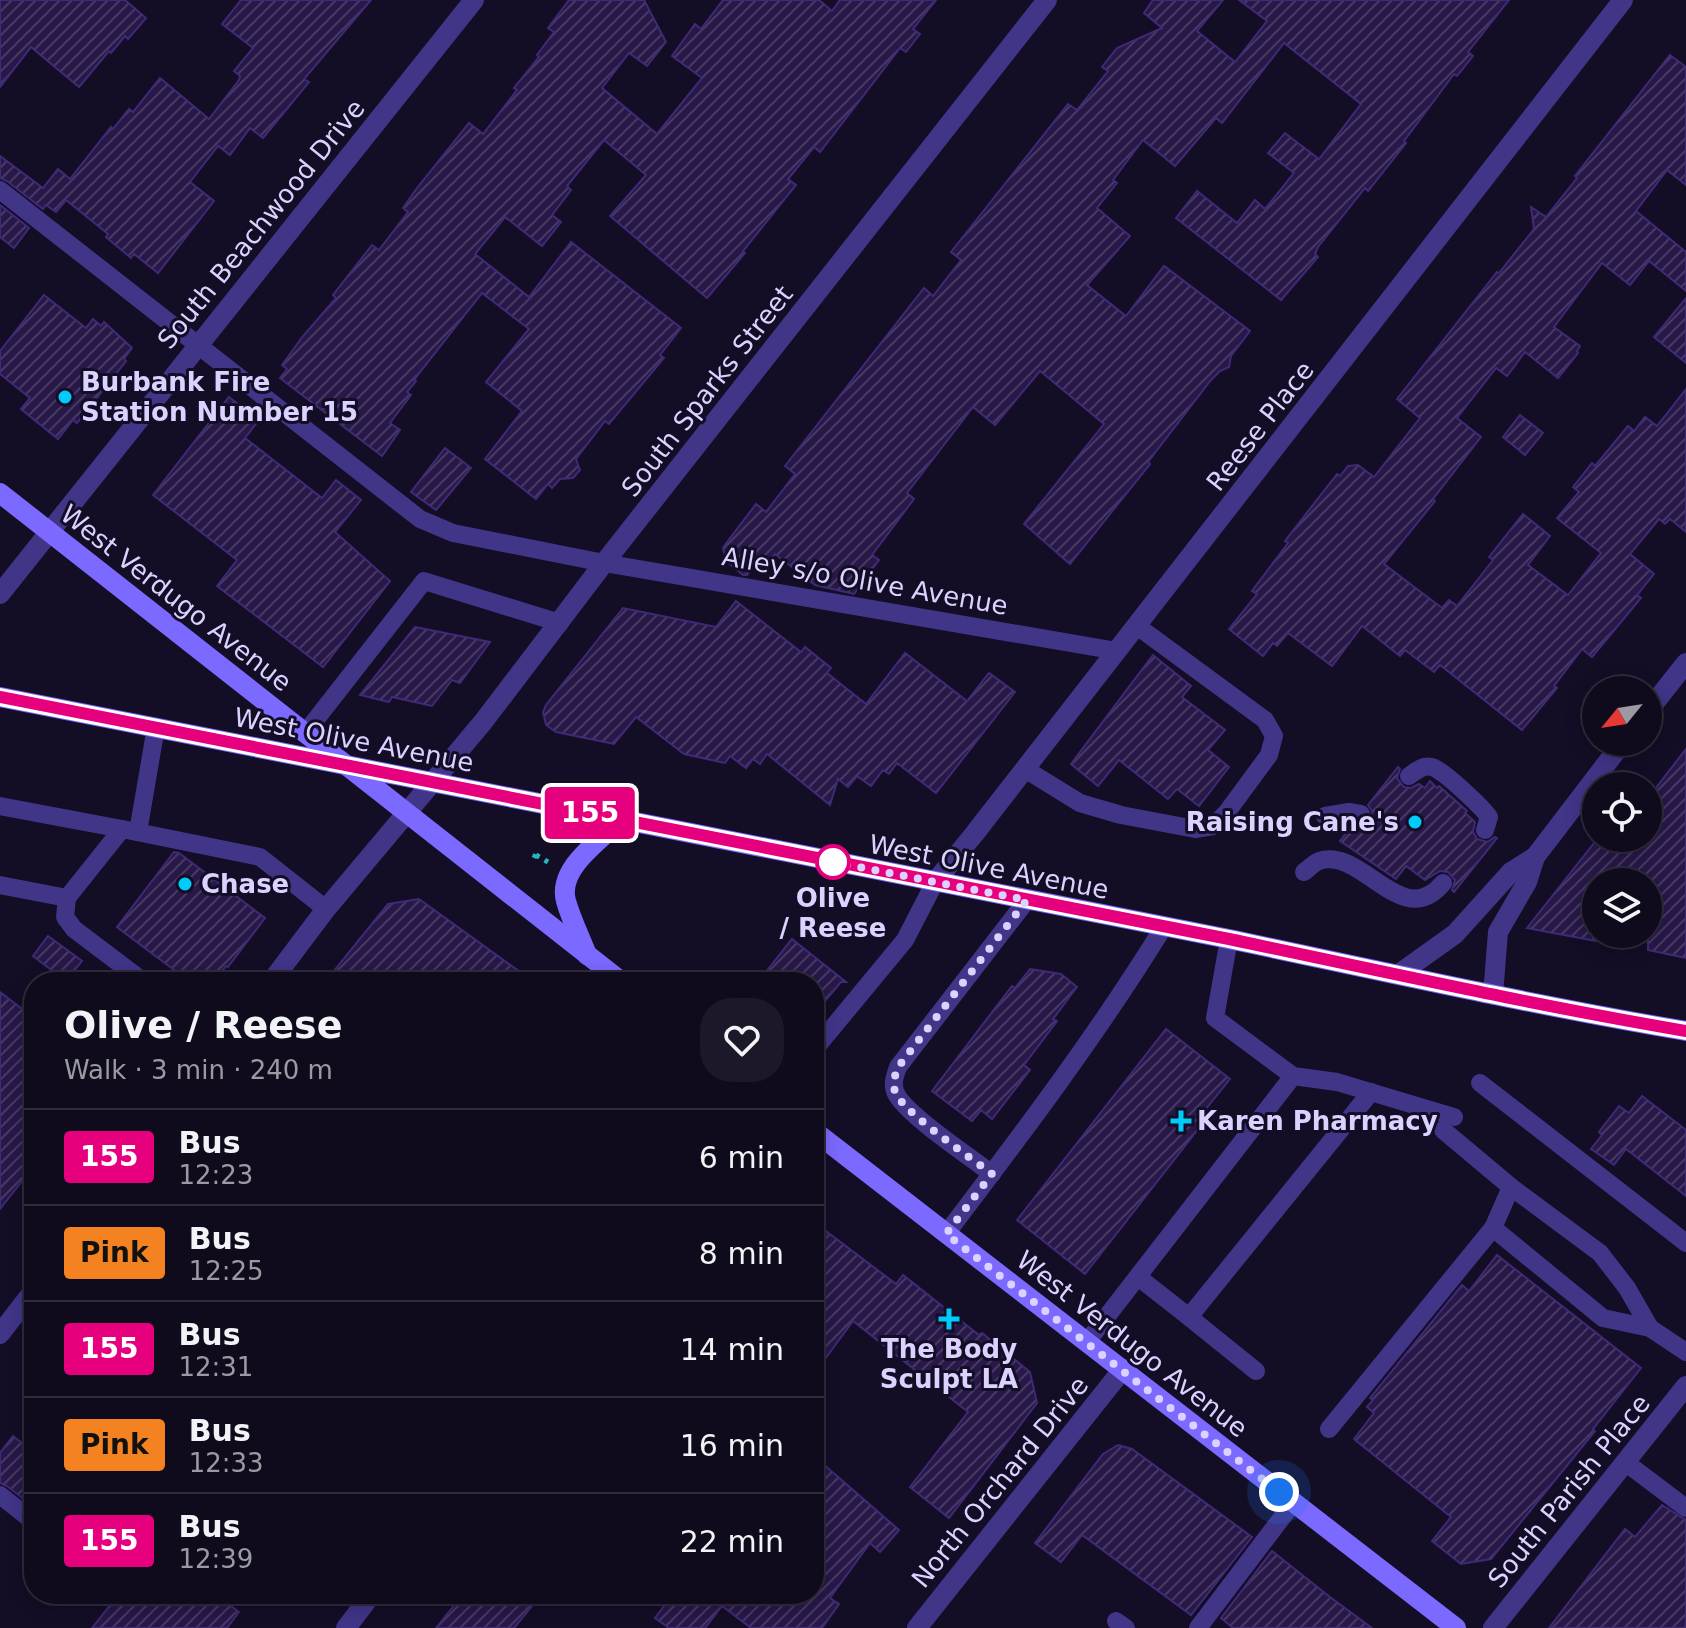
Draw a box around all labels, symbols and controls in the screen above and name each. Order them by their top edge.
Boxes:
street label: South Beachwood Drive [151,94,371,354]
street label: South Sparks Street [615,280,799,502]
street label: Reese Place [1200,355,1320,497]
place label: Burbank Fire Station Number 15 [81,367,358,427]
marker: Burbank Fire Station Number 15 [56,388,74,406]
street label: West Verdugo Avenue [55,499,297,697]
street label: Alley s/o Olive Avenue [720,541,1010,621]
north arrow [1582,676,1662,756]
map controls [1582,676,1662,948]
street label: West Olive Avenue [232,702,476,778]
button: locate [1582,772,1662,852]
line badge: 155 [544,787,636,839]
text: 155 [561,796,619,829]
place label: Raising Cane's [1186,807,1399,837]
marker: Raising Cane's [1406,813,1424,831]
street label: West Olive Avenue [867,829,1111,905]
marker: Olive / Reese [816,845,850,879]
button: layers [1582,868,1662,948]
place label: Chase [201,869,289,899]
marker: Chase [176,875,194,893]
place label: Olive / Reese [780,883,886,943]
button: heart [700,998,784,1082]
text: Olive / Reese [64,1003,342,1047]
text: Walk · 3 min · 240 m [64,1055,333,1085]
place label: Karen Pharmacy [1197,1106,1438,1136]
marker: Karen Pharmacy [1172,1112,1190,1130]
text: Bus [178,1125,241,1160]
text: 155 [80,1140,138,1173]
text: 6 min [699,1140,784,1175]
text: 12:23 [178,1160,253,1190]
text: Bus [189,1221,251,1256]
text: Pink [80,1236,149,1269]
text: 8 min [699,1236,784,1271]
street label: West Verdugo Avenue [1011,1245,1253,1443]
text: 12:25 [189,1256,264,1286]
marker: The Body Sculpt LA [938,1308,960,1330]
text: Bus [178,1317,241,1352]
text: 155 [80,1332,138,1365]
text: 14 min [680,1332,784,1367]
place label: The Body Sculpt LA [880,1334,1018,1394]
text: 12:31 [178,1352,253,1382]
street label: North Orchard Drive [906,1371,1094,1593]
street label: South Parish Place [1482,1388,1656,1594]
text: Bus [189,1413,251,1448]
text: Pink [80,1428,149,1461]
text: 16 min [680,1428,784,1463]
text: 12:33 [189,1448,264,1478]
your location [1259,1472,1299,1512]
text: Bus [178,1509,241,1544]
text: 155 [80,1524,138,1557]
text: 22 min [680,1524,784,1559]
text: 12:39 [178,1544,253,1574]

